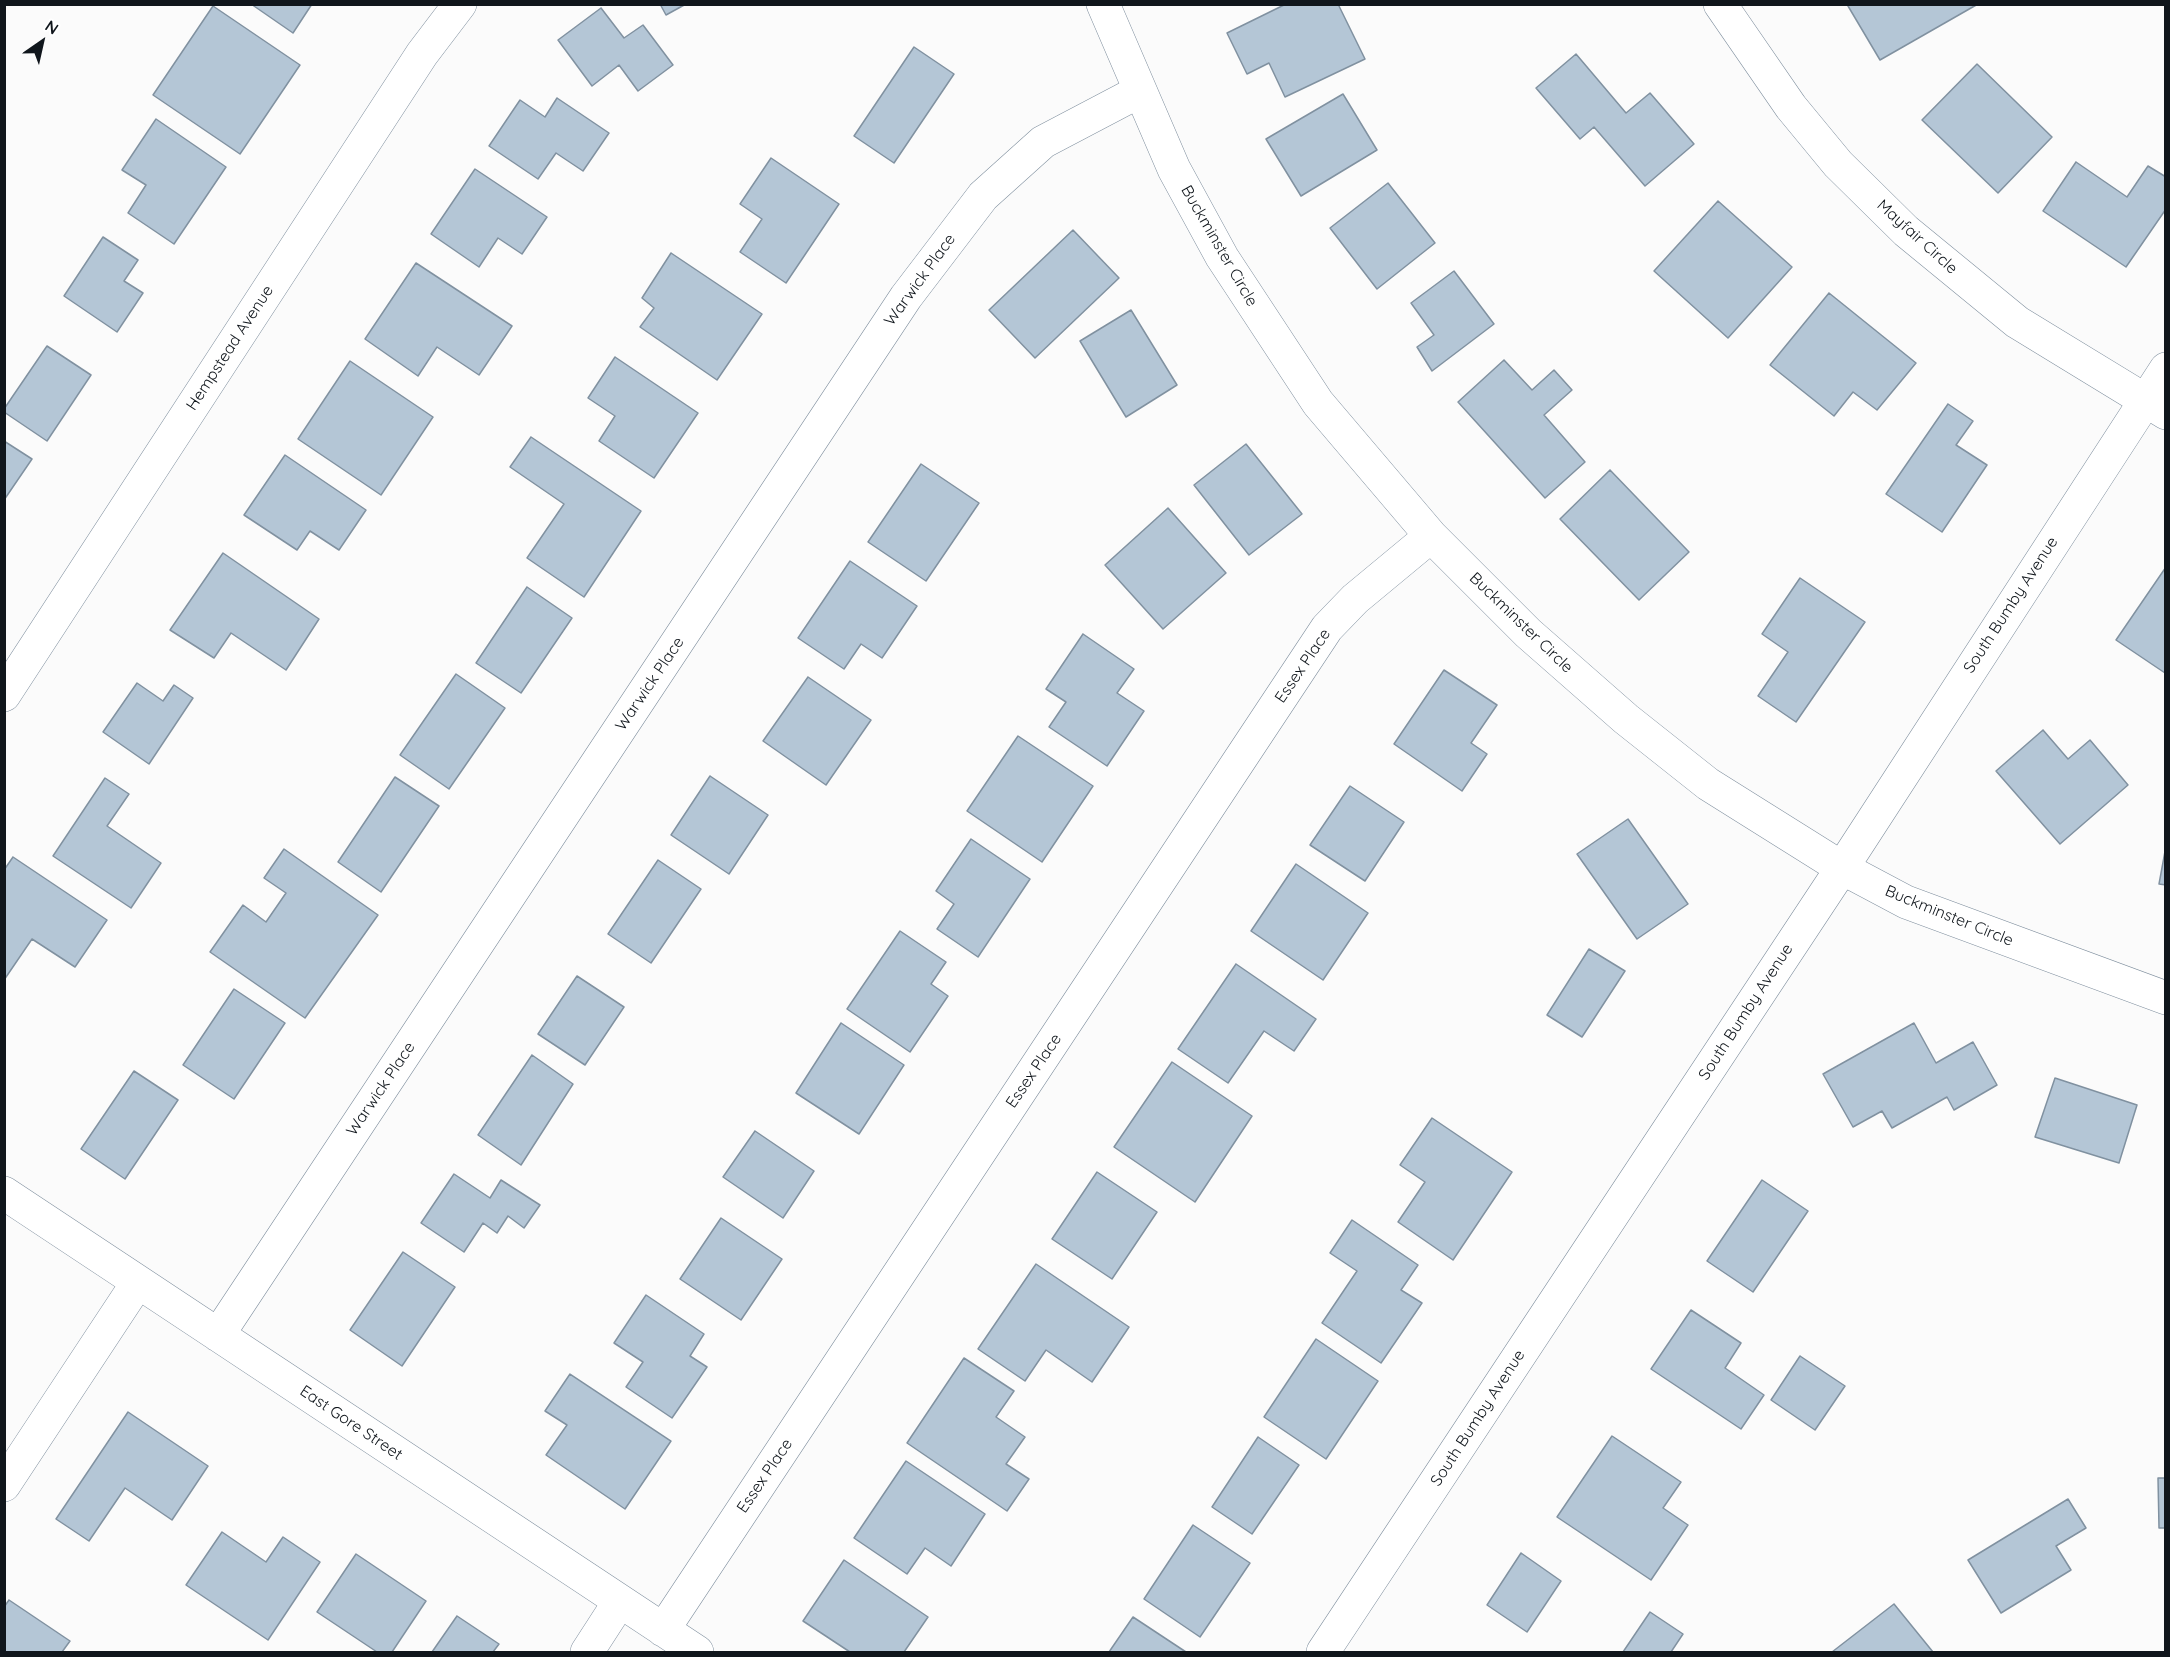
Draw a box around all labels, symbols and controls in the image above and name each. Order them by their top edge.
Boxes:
north arrow [12,12,72,72]
text: N [42,15,63,39]
street label: Buckminster Circle [1177,182,1261,310]
street label: Mayfair Circle [1873,196,1961,278]
street label: Warwick Place [880,230,960,330]
street label: Hempstead Avenue [182,282,278,414]
street label: South Bumby Avenue [1960,533,2062,677]
street label: Buckminster Circle [1465,569,1577,677]
street label: Essex Place [1271,625,1335,707]
street label: Warwick Place [612,633,688,735]
street label: Buckminster Circle [1882,882,2016,950]
street label: South Bumby Avenue [1695,940,1797,1084]
street label: Essex Place [1002,1030,1066,1112]
street label: Warwick Place [343,1038,419,1140]
street label: South Bumby Avenue [1427,1346,1529,1490]
street label: East Gore Street [296,1382,406,1464]
street label: Essex Place [733,1435,797,1517]

